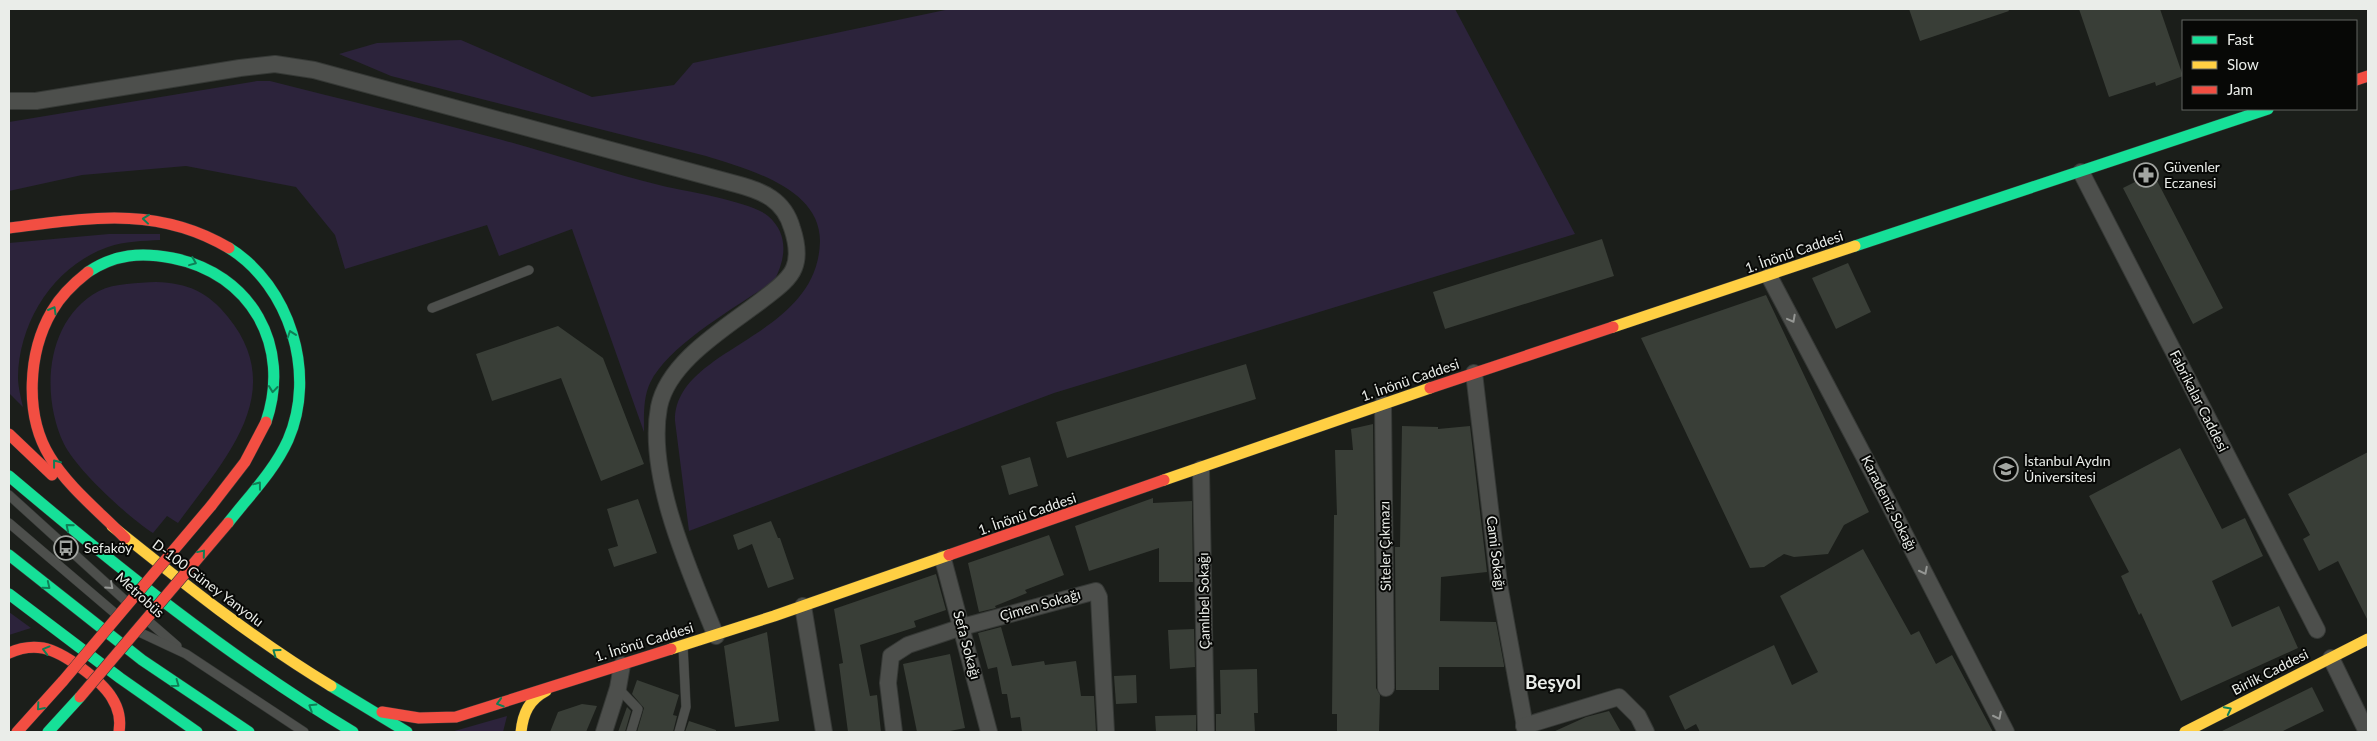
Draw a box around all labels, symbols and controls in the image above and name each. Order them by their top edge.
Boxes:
legend [2182,20,2357,110]
text: Fast [2227,30,2254,48]
text: Slow [2227,55,2259,73]
text: Jam [2227,80,2253,98]
place label: Güvenler Eczanesi [2164,158,2220,191]
pharmacy icon: Güvenler Eczanesi [2133,162,2159,188]
one-way arrow [141,214,149,225]
street label: 1. İnönü Caddesi [1743,227,1845,276]
one-way arrow [188,256,197,266]
one-way arrow [46,307,56,316]
one-way arrow [1786,314,1796,323]
one-way arrow [287,331,297,339]
street label: Fabrikalar Caddesi [2167,347,2232,454]
street label: 1. İnönü Caddesi [1359,355,1461,404]
one-way arrow [268,385,279,393]
street label: Karadeniz Sokağı [1858,452,1921,553]
place label: İstanbul Aydın Üniversitesi [2024,452,2111,485]
school or university icon: İstanbul Aydın Üniversitesi [1993,456,2019,482]
one-way arrow [54,460,62,469]
one-way arrow [253,482,261,491]
street label: 1. İnönü Caddesi [976,489,1078,538]
street label: Siteler Çıkmazı [1375,501,1394,591]
street label: Cami Sokağı [1483,515,1510,591]
one-way arrow [65,524,74,533]
bus stop icon: Sefaköy [53,535,79,561]
street label: D-100 Güney Yanyolu [149,535,267,630]
place label: Sefaköy [84,539,133,556]
one-way arrow [196,550,205,559]
street label: Çamlıbel Sokağı [1194,552,1213,650]
one-way arrow [1918,566,1928,575]
street label: Metrobüs [112,568,168,621]
one-way arrow [41,580,50,588]
one-way arrow [104,581,113,590]
street label: Çimen Sokağı [998,585,1082,624]
street label: Sefa Sokağı [950,609,985,681]
street label: 1. İnönü Caddesi [592,618,695,665]
one-way arrow [42,645,51,656]
street label: Birlik Caddesi [2229,645,2311,698]
one-way arrow [272,649,282,658]
district label: Beşyol [1525,670,1581,693]
one-way arrow [170,678,180,687]
one-way arrow [496,697,504,707]
one-way arrow [38,701,46,710]
one-way arrow [308,703,317,713]
one-way arrow [2223,706,2232,716]
one-way arrow [1992,711,2002,720]

